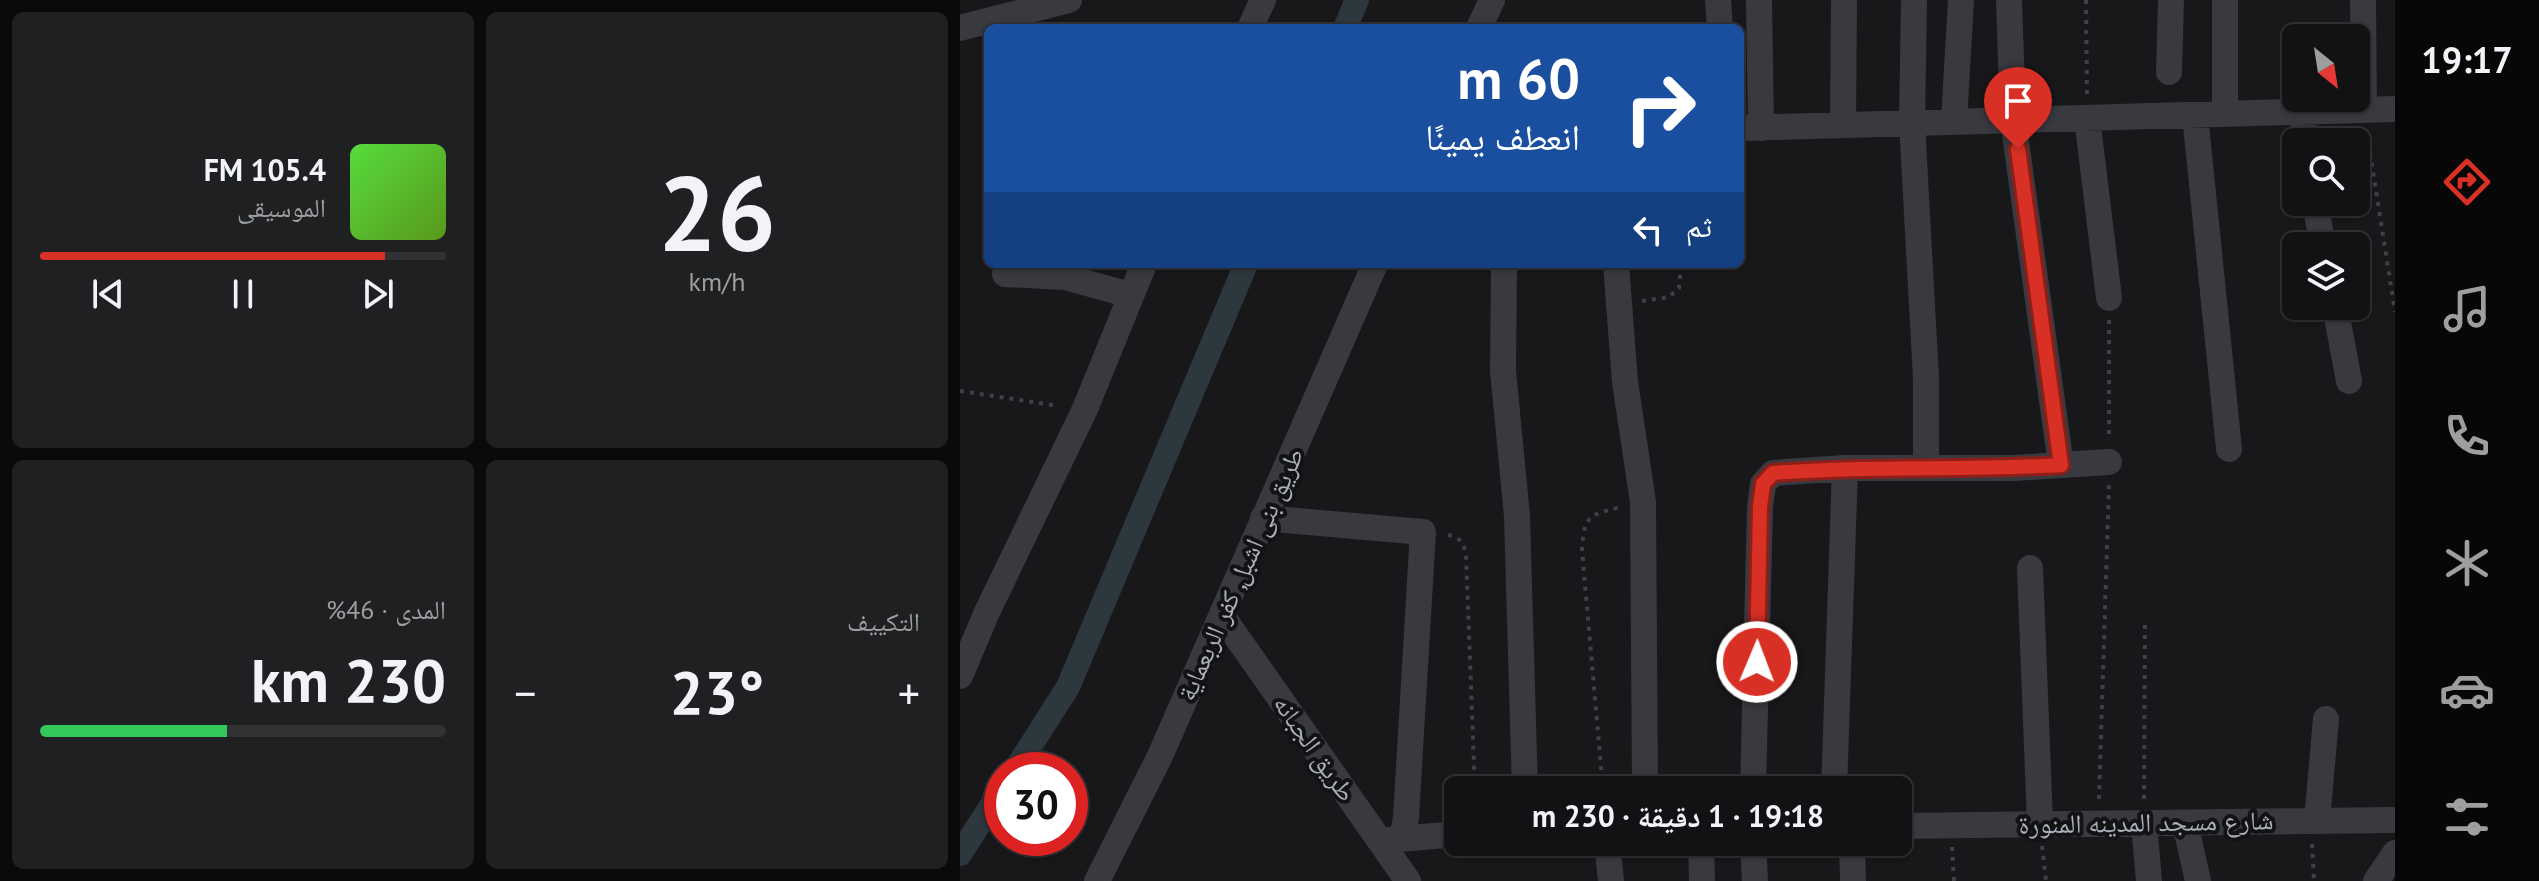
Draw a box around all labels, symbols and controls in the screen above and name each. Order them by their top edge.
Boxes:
north arrow [2282,24,2370,112]
map controls [2282,24,2370,320]
text: 19:17 [2421,36,2513,83]
text: 60 m [1457,42,1580,114]
icon: right [1608,56,1712,160]
pin [1984,67,2052,149]
icon: arrive [1996,79,2040,123]
text: انعطف يمينًا [1425,113,1580,160]
button: search [2282,128,2370,216]
text: 26 [658,145,776,280]
text: 105.4 FM [204,150,326,189]
icon: directions [2439,154,2495,210]
text: الموسيقى [237,191,326,224]
text: ثم [1686,206,1712,245]
icon: left [1626,208,1670,252]
button: layers [2282,232,2370,320]
text: km/h [689,265,746,298]
icon: previous [86,272,130,316]
icon: pause [221,272,265,316]
icon: next [356,272,400,316]
icon: music [2439,281,2495,337]
icon: phone [2439,408,2495,464]
street label: طريق بنى اشبل, كفر الربعماية [1169,443,1311,705]
icon: climate [2439,535,2495,591]
text: المدى · 46% [326,593,446,626]
text: التكييف [847,605,920,638]
position arrow [1715,620,1799,704]
text: 230 km [251,641,446,719]
text: 23° [670,653,764,731]
icon: car [2439,662,2495,718]
text: − [514,664,536,721]
text: + [898,664,920,721]
street label: طريق الجبانه [1266,688,1364,808]
speed limit sign: 30 [984,752,1088,856]
icon: filters [2439,789,2495,845]
text: 19:18 · 1 دقيقة · 230 m [1532,796,1824,835]
street label: شارع مسجد المدينه المنورة [2018,803,2274,841]

